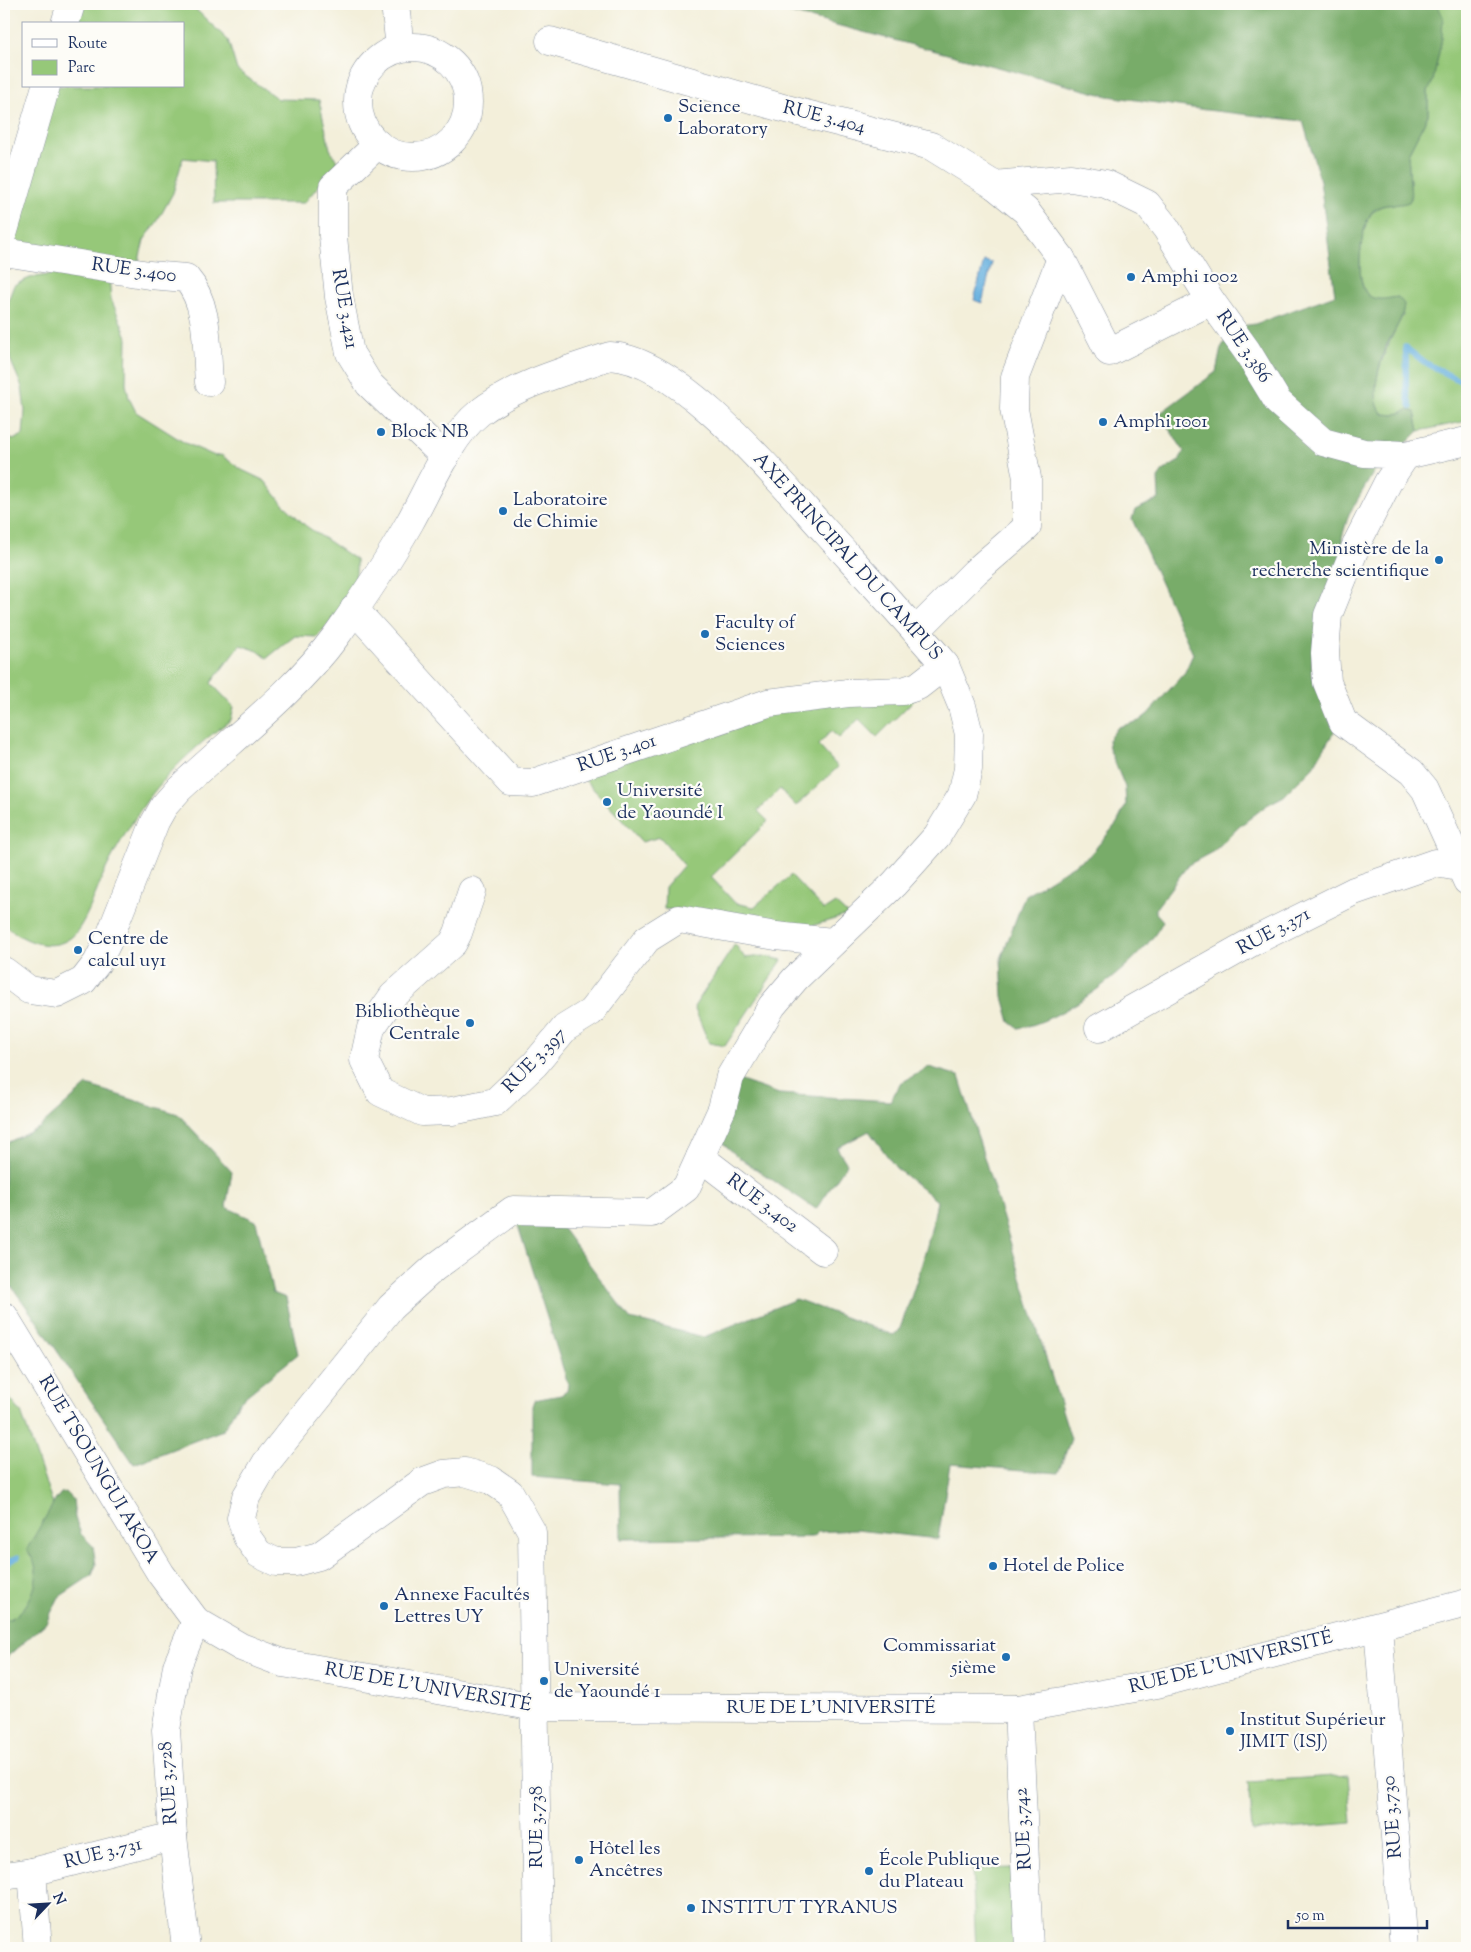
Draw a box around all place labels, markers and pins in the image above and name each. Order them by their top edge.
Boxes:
place label: Science Laboratory [678,94,769,143]
marker: Science Laboratory [662,112,674,124]
place label: Amphi 1002 [1141,264,1238,291]
marker: Amphi 1002 [1125,271,1137,283]
place label: Amphi 1001 [1113,409,1208,436]
marker: Amphi 1001 [1097,416,1109,428]
place label: Block NB [391,419,468,446]
marker: Block NB [375,426,387,438]
place label: Laboratoire de Chimie [513,487,608,536]
marker: Laboratoire de Chimie [497,505,509,517]
place label: Ministère de la recherche scientifique [1252,536,1429,585]
marker: Ministère de la recherche scientifique [1433,554,1445,566]
place label: Faculty of Sciences [715,610,797,659]
marker: Faculty of Sciences [699,628,711,640]
place label: Université de Yaoundé I [617,778,723,827]
marker: Université de Yaoundé I [601,796,613,808]
place label: Centre de calcul uy1 [88,926,169,975]
marker: Centre de calcul uy1 [72,944,84,956]
place label: Bibliothèque Centrale [355,999,460,1048]
marker: Bibliothèque Centrale [464,1017,476,1029]
place label: Hotel de Police [1003,1553,1125,1580]
marker: Hotel de Police [987,1560,999,1572]
place label: Annexe Facultés Lettres UY [394,1582,530,1631]
marker: Annexe Facultés Lettres UY [378,1600,390,1612]
place label: Commissariat 5ième [883,1633,996,1682]
marker: Commissariat 5ième [1000,1651,1012,1663]
place label: Université de Yaoundé 1 [554,1657,661,1706]
marker: Université de Yaoundé 1 [538,1675,550,1687]
place label: Institut Supérieur JIMIT (ISJ) [1239,1707,1386,1756]
marker: Institut Supérieur JIMIT (ISJ) [1224,1725,1236,1737]
place label: Hôtel les Ancêtres [589,1836,663,1885]
place label: École Publique du Plateau [879,1847,1000,1896]
marker: Hôtel les Ancêtres [573,1854,585,1866]
marker: École Publique du Plateau [863,1865,875,1877]
place label: INSTITUT TYRANUS [701,1895,897,1922]
marker: INSTITUT TYRANUS [685,1902,697,1914]

